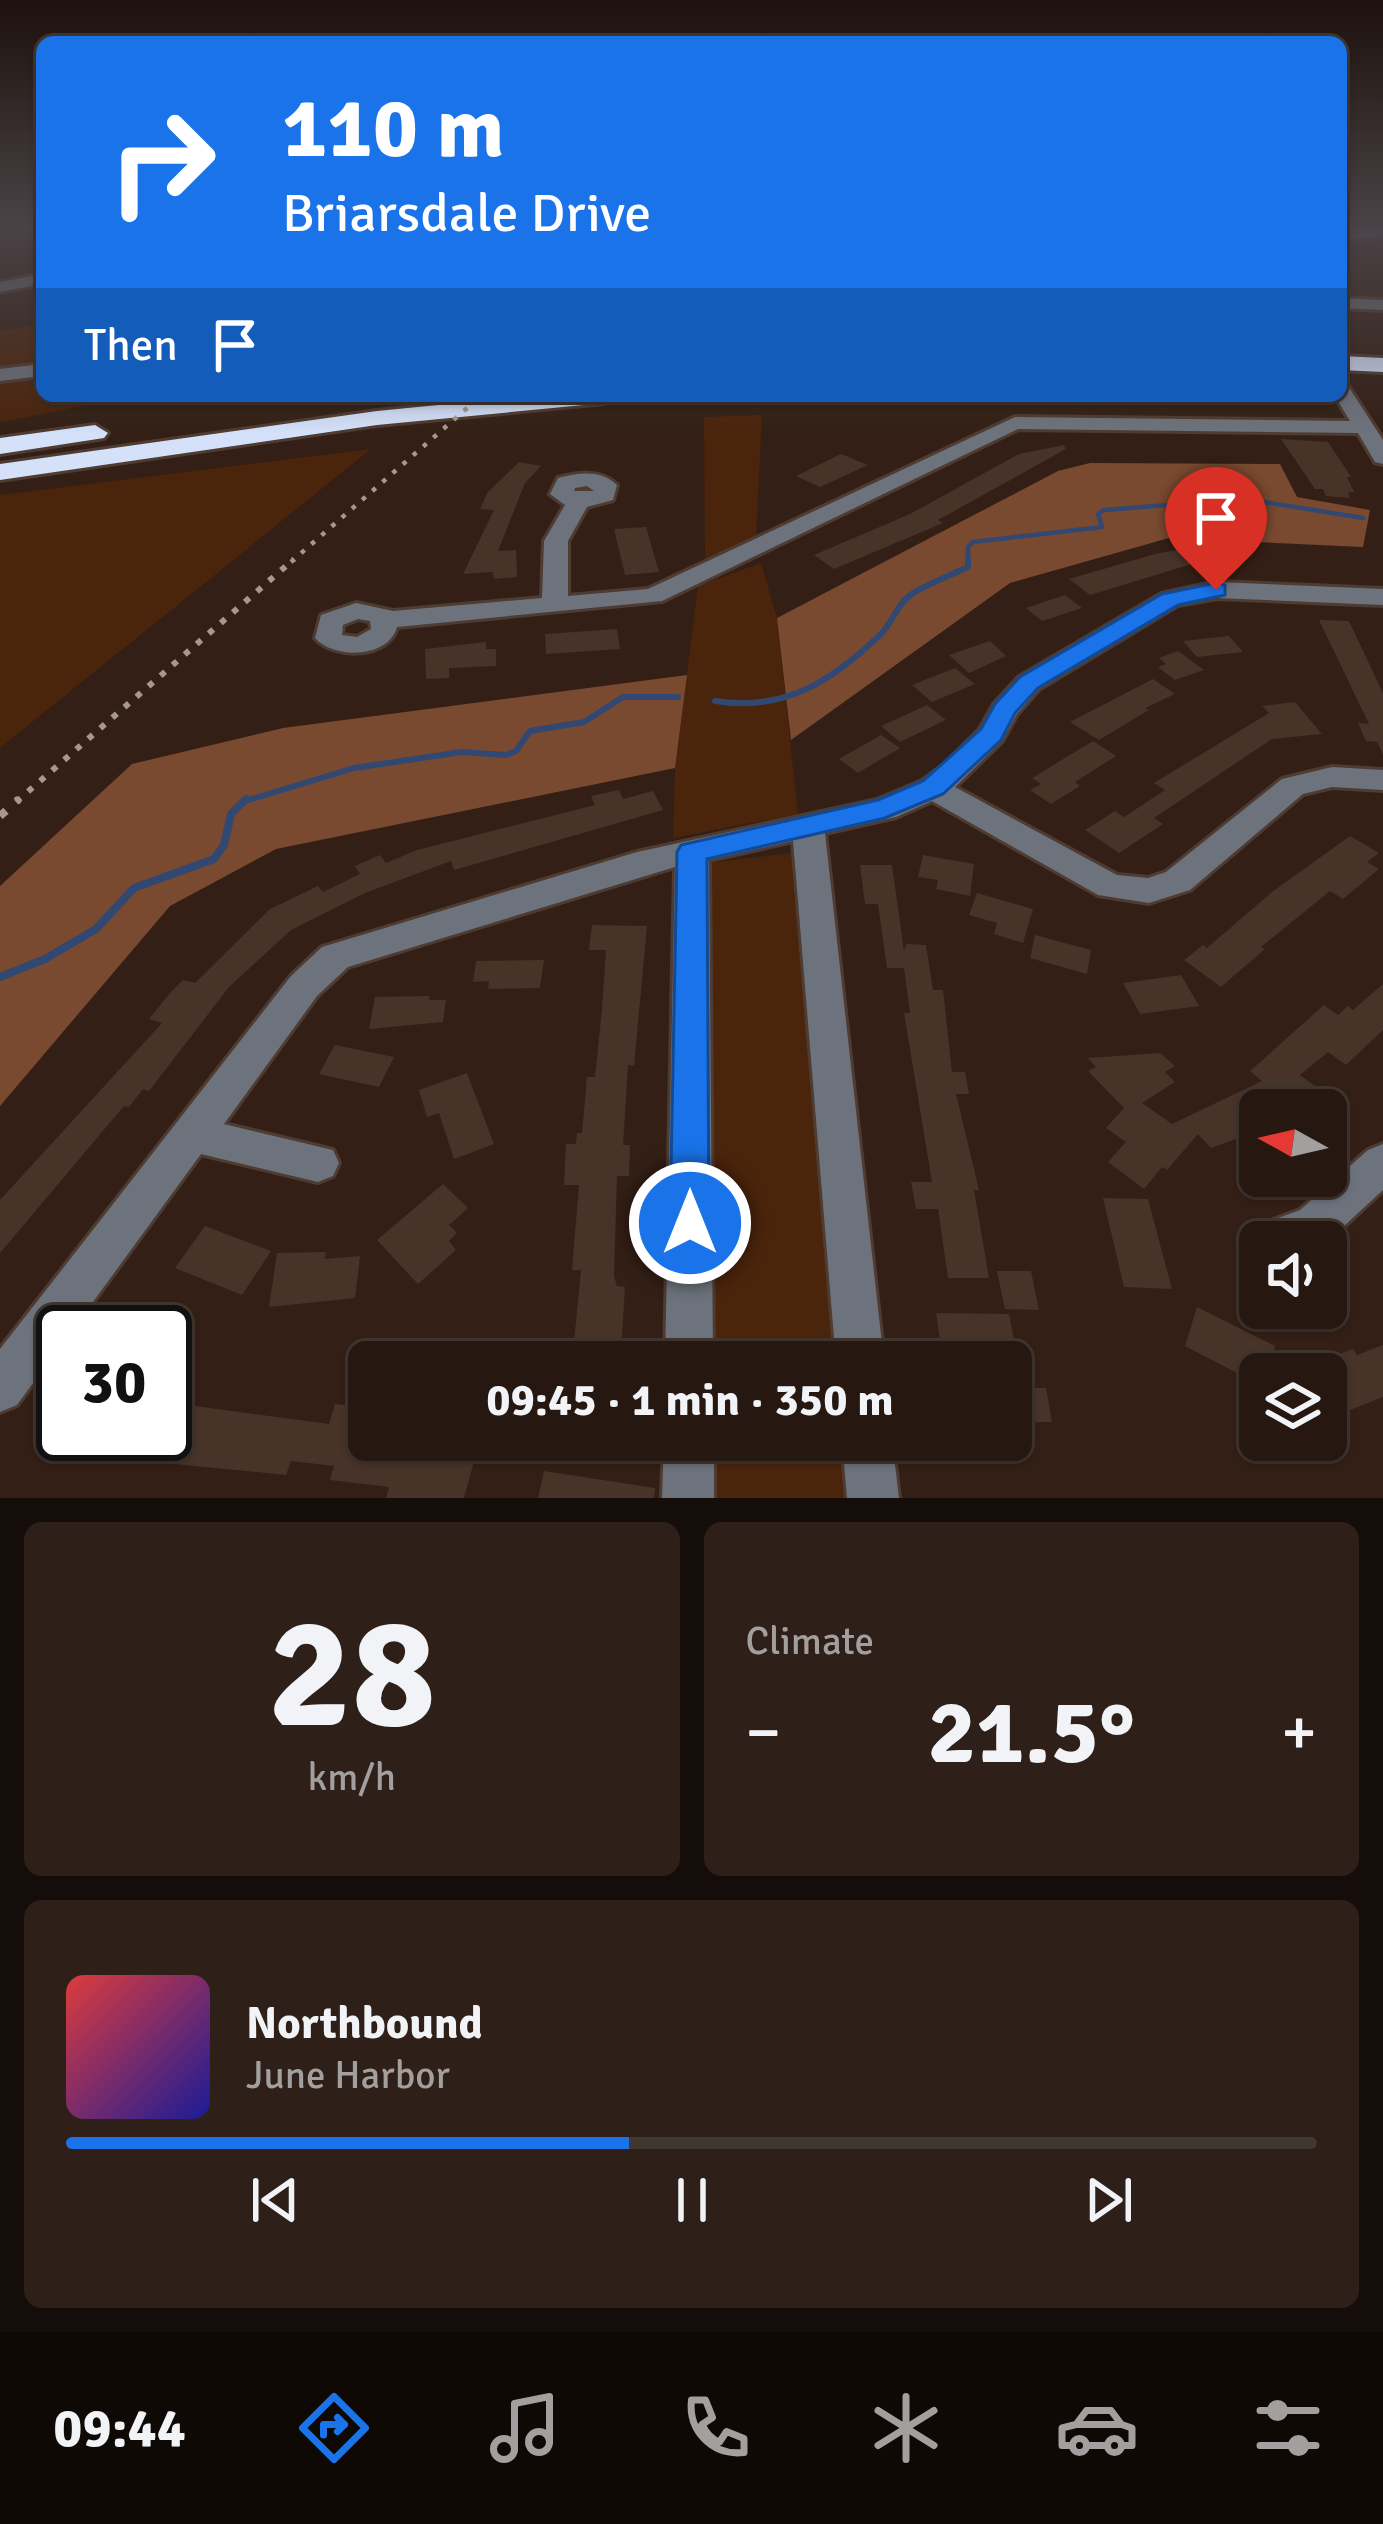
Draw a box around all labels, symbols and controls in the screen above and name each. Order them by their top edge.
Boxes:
text: 110 m [282,77,504,181]
icon: right [84,84,240,240]
text: Briarsdale Drive [282,180,651,247]
icon: arrive [202,312,268,378]
text: Then [84,318,178,373]
pin [1165,467,1267,590]
icon: arrive [1183,485,1249,551]
north arrow [1239,1089,1347,1197]
map controls [1239,1089,1347,1461]
position arrow [627,1160,753,1286]
button: sound [1239,1221,1347,1329]
speed limit sign: 30 [36,1305,192,1461]
button: layers [1239,1353,1347,1461]
text: 09:45 · 1 min · 350 m [486,1373,894,1428]
text: 28 [268,1578,436,1771]
text: Climate [746,1617,874,1665]
text: 21.5° [927,1677,1135,1788]
text: − [746,1692,781,1773]
text: + [1281,1692,1317,1773]
text: km/h [308,1753,396,1801]
text: Northbound [246,1996,483,2051]
text: June Harbor [246,2051,450,2099]
icon: previous [242,2167,308,2233]
icon: pause [659,2167,725,2233]
icon: next [1076,2167,1142,2233]
icon: directions [292,2386,376,2470]
icon: music [483,2386,567,2470]
icon: phone [674,2386,758,2470]
icon: climate [864,2386,948,2470]
icon: car [1055,2386,1139,2470]
icon: filters [1246,2386,1330,2470]
text: 09:44 [53,2395,186,2462]

